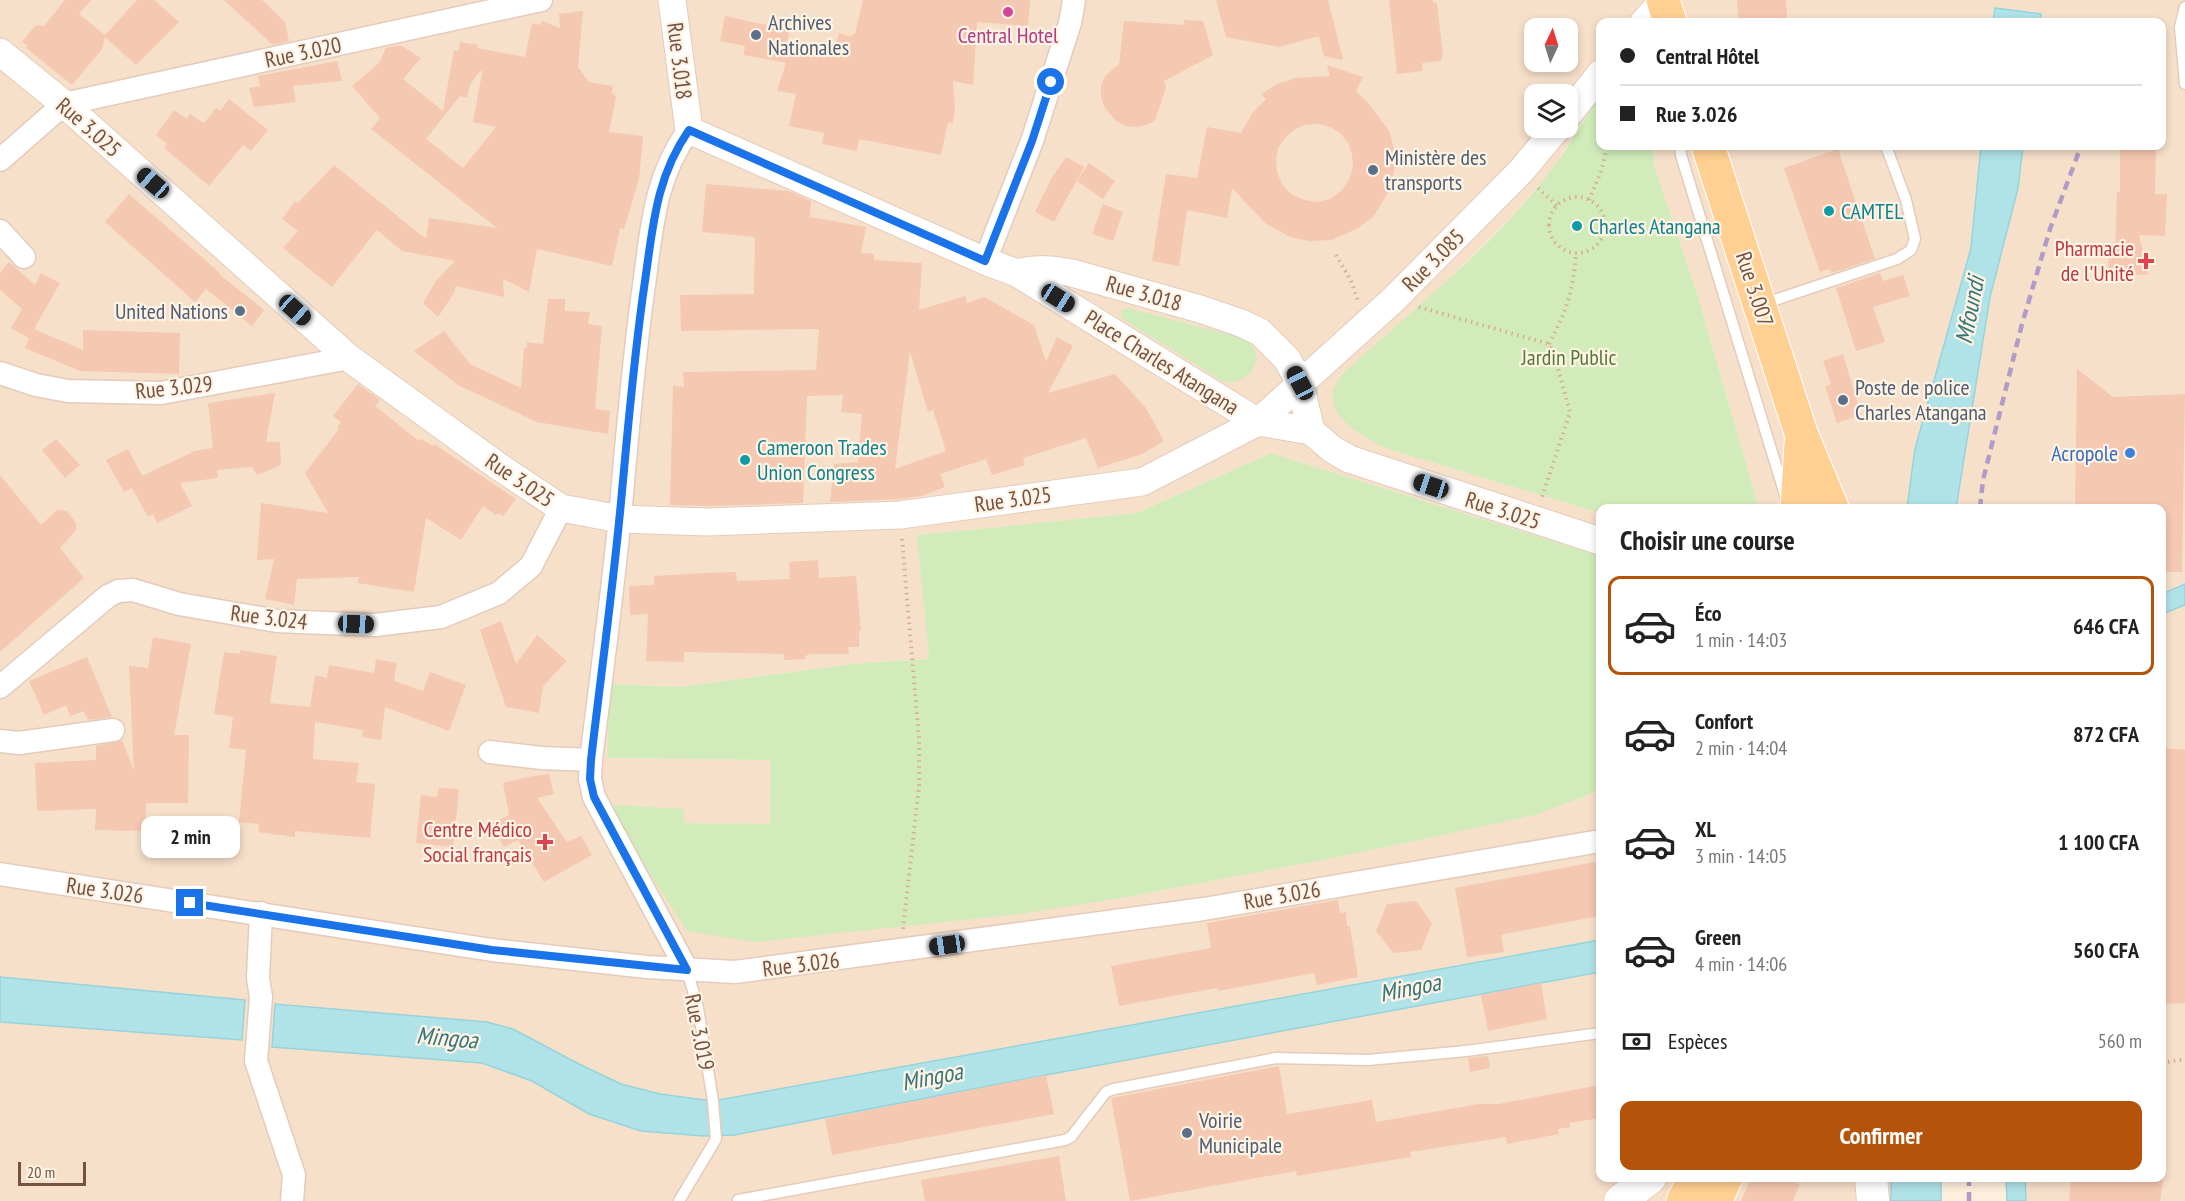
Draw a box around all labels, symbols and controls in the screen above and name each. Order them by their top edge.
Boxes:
marker: Central Hotel [1001,5,1015,19]
place label: Archives Nationales [768,8,849,61]
north arrow [1524,18,1578,72]
map controls [1524,18,1578,138]
street label: Rue 3.018 [661,21,699,101]
place label: Central Hotel [958,21,1059,49]
marker: Archives Nationales [749,28,763,42]
street label: Rue 3.020 [262,30,344,74]
text: Central Hôtel [1656,42,1759,70]
route start [1037,68,1064,95]
button: layers [1524,84,1578,138]
street label: Rue 3.025 [51,91,127,163]
text: Rue 3.026 [1656,100,1738,128]
place label: Ministère des transports [1385,143,1486,196]
marker: Ministère des transports [1366,163,1380,177]
car [134,164,172,202]
place label: CAMTEL [1841,197,1903,225]
marker: CAMTEL [1822,204,1836,218]
place label: Charles Atangana [1589,212,1721,240]
marker: Charles Atangana [1570,219,1584,233]
street label: Rue 3.085 [1396,223,1470,297]
place label: Pharmacie de l'Unité [2055,234,2134,287]
street label: Rue 3.007 [1730,248,1780,330]
marker: Pharmacie de l'Unité [2139,254,2153,268]
street label: Rue 3.018 [1103,269,1185,317]
water label: Mfoundi [1948,271,1992,346]
car [1038,281,1078,315]
car [276,291,314,329]
place label: United Nations [115,297,228,325]
street label: Place Charles Atangana [1080,303,1244,421]
marker: United Nations [233,304,247,318]
park label: Jardin Public [1521,343,1617,371]
car [1284,363,1316,403]
street label: Rue 3.029 [134,369,214,405]
place label: Poste de police Charles Atangana [1855,373,1987,426]
marker: Poste de police Charles Atangana [1836,393,1850,407]
place label: Cameroon Trades Union Congress [757,433,887,486]
place label: Acropole [2051,439,2118,467]
marker: Acropole [2123,446,2137,460]
street label: Rue 3.025 [480,447,560,513]
marker: Cameroon Trades Union Congress [738,453,752,467]
car [1411,472,1451,500]
street label: Rue 3.025 [973,480,1053,518]
street label: Rue 3.025 [1462,485,1544,535]
text: Choisir une course [1620,523,1795,557]
street label: Rue 3.024 [229,598,309,636]
icon: car [1623,599,1677,653]
text: Éco [1695,599,1722,627]
text: 646 CFA [2073,612,2139,640]
car [338,614,374,634]
text: 1 min · 14:03 [1695,627,1787,653]
icon: car [1623,707,1677,761]
text: Confort [1695,707,1753,735]
text: 872 CFA [2073,720,2139,748]
text: 2 min · 14:04 [1695,735,1787,761]
place label: Centre Médico Social français [423,815,532,868]
icon: car [1623,815,1677,869]
text: XL [1695,815,1716,843]
callout: 2 min [140,816,240,858]
text: 2 min [170,824,211,850]
text: 1 100 CFA [2058,828,2139,856]
marker: Centre Médico Social français [536,833,554,851]
text: 3 min · 14:05 [1695,843,1787,869]
street label: Rue 3.026 [65,871,145,909]
street label: Rue 3.026 [1241,874,1323,916]
route end [176,889,203,916]
icon: car [1623,923,1677,977]
text: Green [1695,923,1741,951]
car [928,934,966,956]
text: 560 CFA [2073,936,2139,964]
street label: Rue 3.026 [761,945,841,983]
text: 4 min · 14:06 [1695,951,1787,977]
water label: Mingoa [1377,966,1444,1009]
street label: Rue 3.019 [679,991,721,1073]
water label: Mingoa [415,1019,480,1056]
icon: cash [1620,1025,1653,1058]
text: Espèces [1668,1027,1727,1055]
text: 560 m [2098,1028,2142,1054]
water label: Mingoa [899,1055,966,1098]
button: Confirmer [1620,1101,2142,1170]
place label: Voirie Municipale [1198,1106,1282,1159]
marker: Voirie Municipale [1180,1126,1194,1140]
scale bar [18,1159,86,1186]
text: 20 m [27,1162,55,1182]

